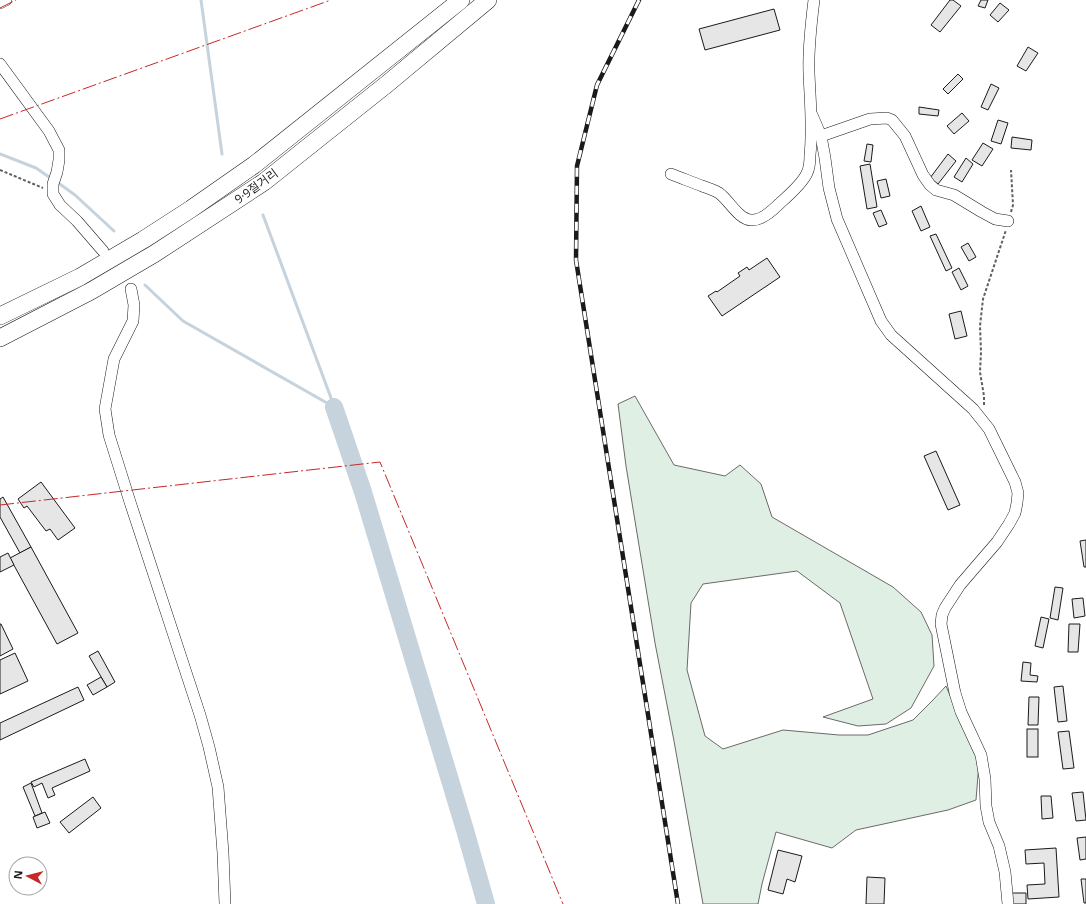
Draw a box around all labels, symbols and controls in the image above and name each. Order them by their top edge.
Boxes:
street label: 9·9절거리 [231,164,281,208]
north arrow [8,856,48,896]
text: N [10,869,26,880]

